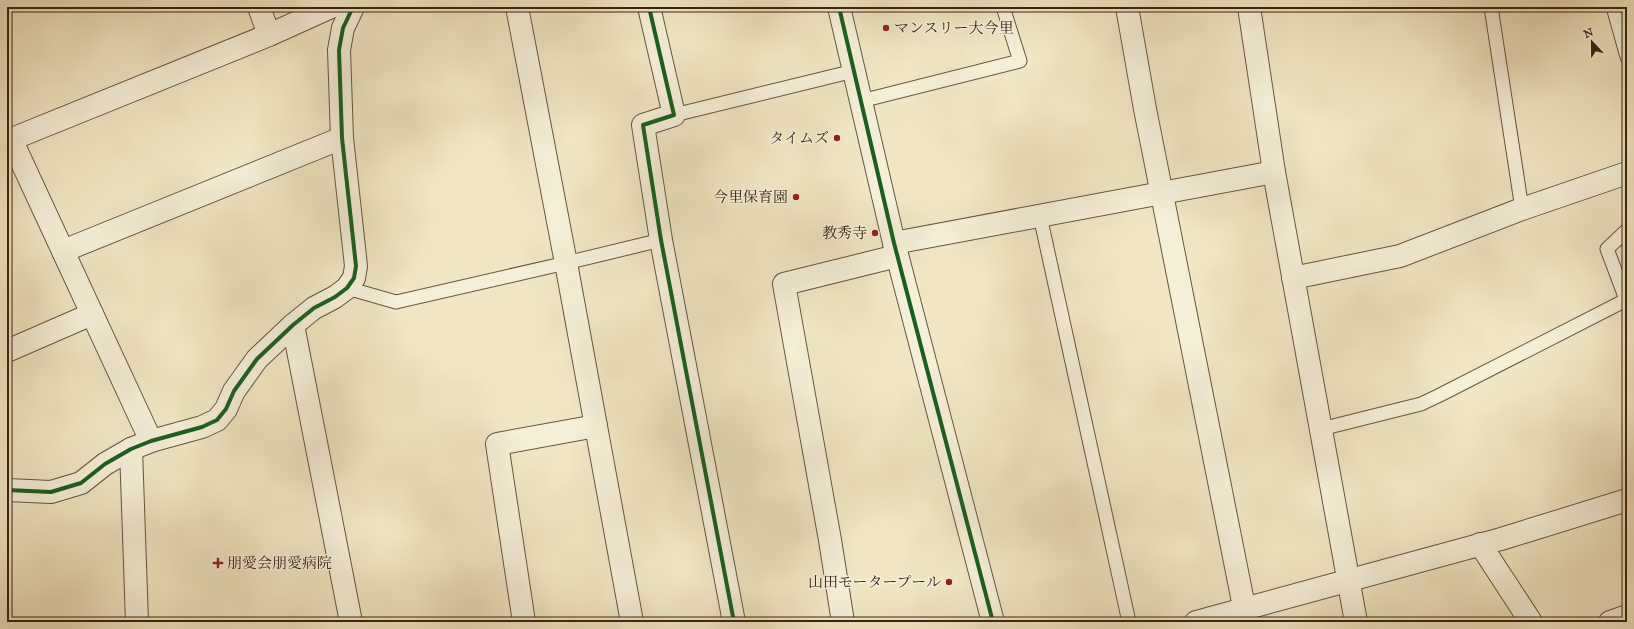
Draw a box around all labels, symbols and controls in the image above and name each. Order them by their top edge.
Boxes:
place label: マンスリー大今里 [894,19,1014,37]
north arrow [1572,22,1612,62]
marker: マンスリー大今里 [881,23,891,33]
text: N [1582,25,1596,41]
place label: タイムズ [769,129,829,147]
marker: タイムズ [832,133,842,143]
place label: 今里保育園 [713,188,788,206]
marker: 今里保育園 [791,192,801,202]
place label: 教秀寺 [822,224,867,242]
marker: 教秀寺 [870,228,880,238]
place label: 朋愛会朋愛病院 [227,554,332,572]
marker: 朋愛会朋愛病院 [212,557,224,569]
place label: 山田モータープール [808,573,941,591]
marker: 山田モータープール [944,577,954,587]

